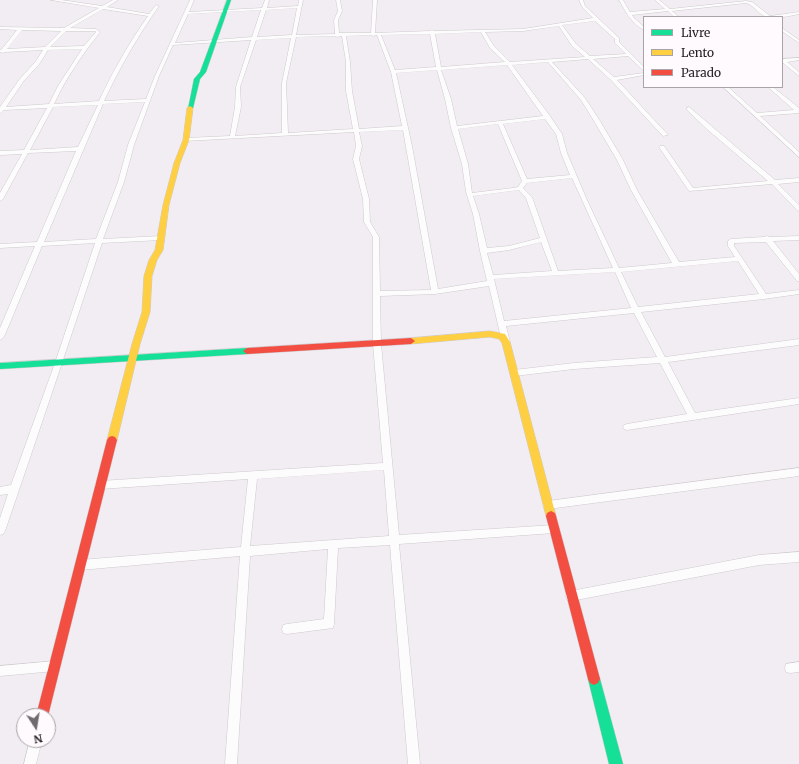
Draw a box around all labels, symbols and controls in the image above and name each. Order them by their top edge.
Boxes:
legend [643,16,783,88]
text: Livre [681,25,710,40]
text: Lento [681,45,714,60]
text: Parado [681,65,721,80]
north arrow [16,708,56,748]
text: N [33,731,44,747]

